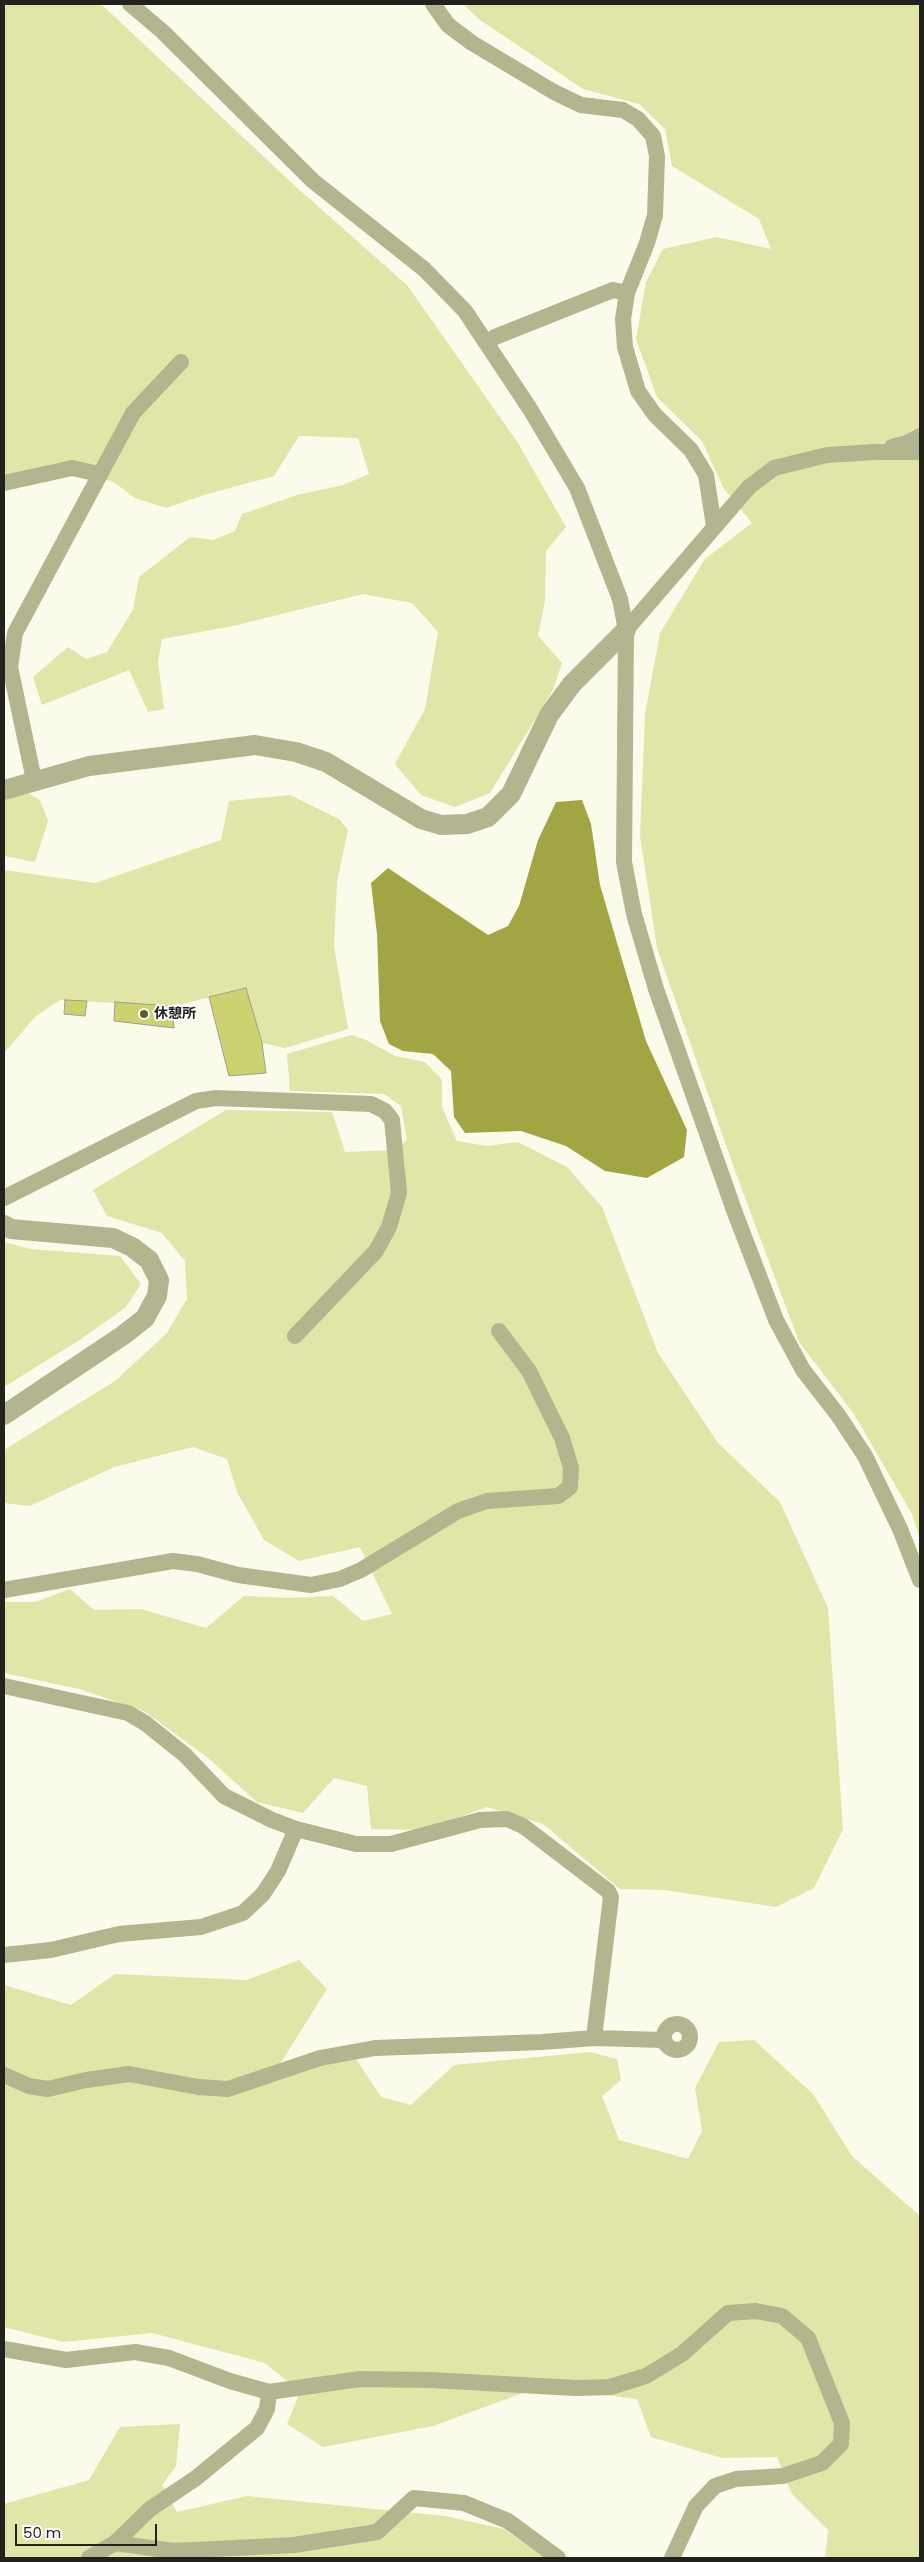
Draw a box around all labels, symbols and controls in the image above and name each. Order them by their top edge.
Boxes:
place label: 休憩所 [154,1006,196,1022]
marker: 休憩所 [138,1008,150,1020]
scale bar [18,2514,160,2546]
text: 50 m [23,2522,61,2543]

